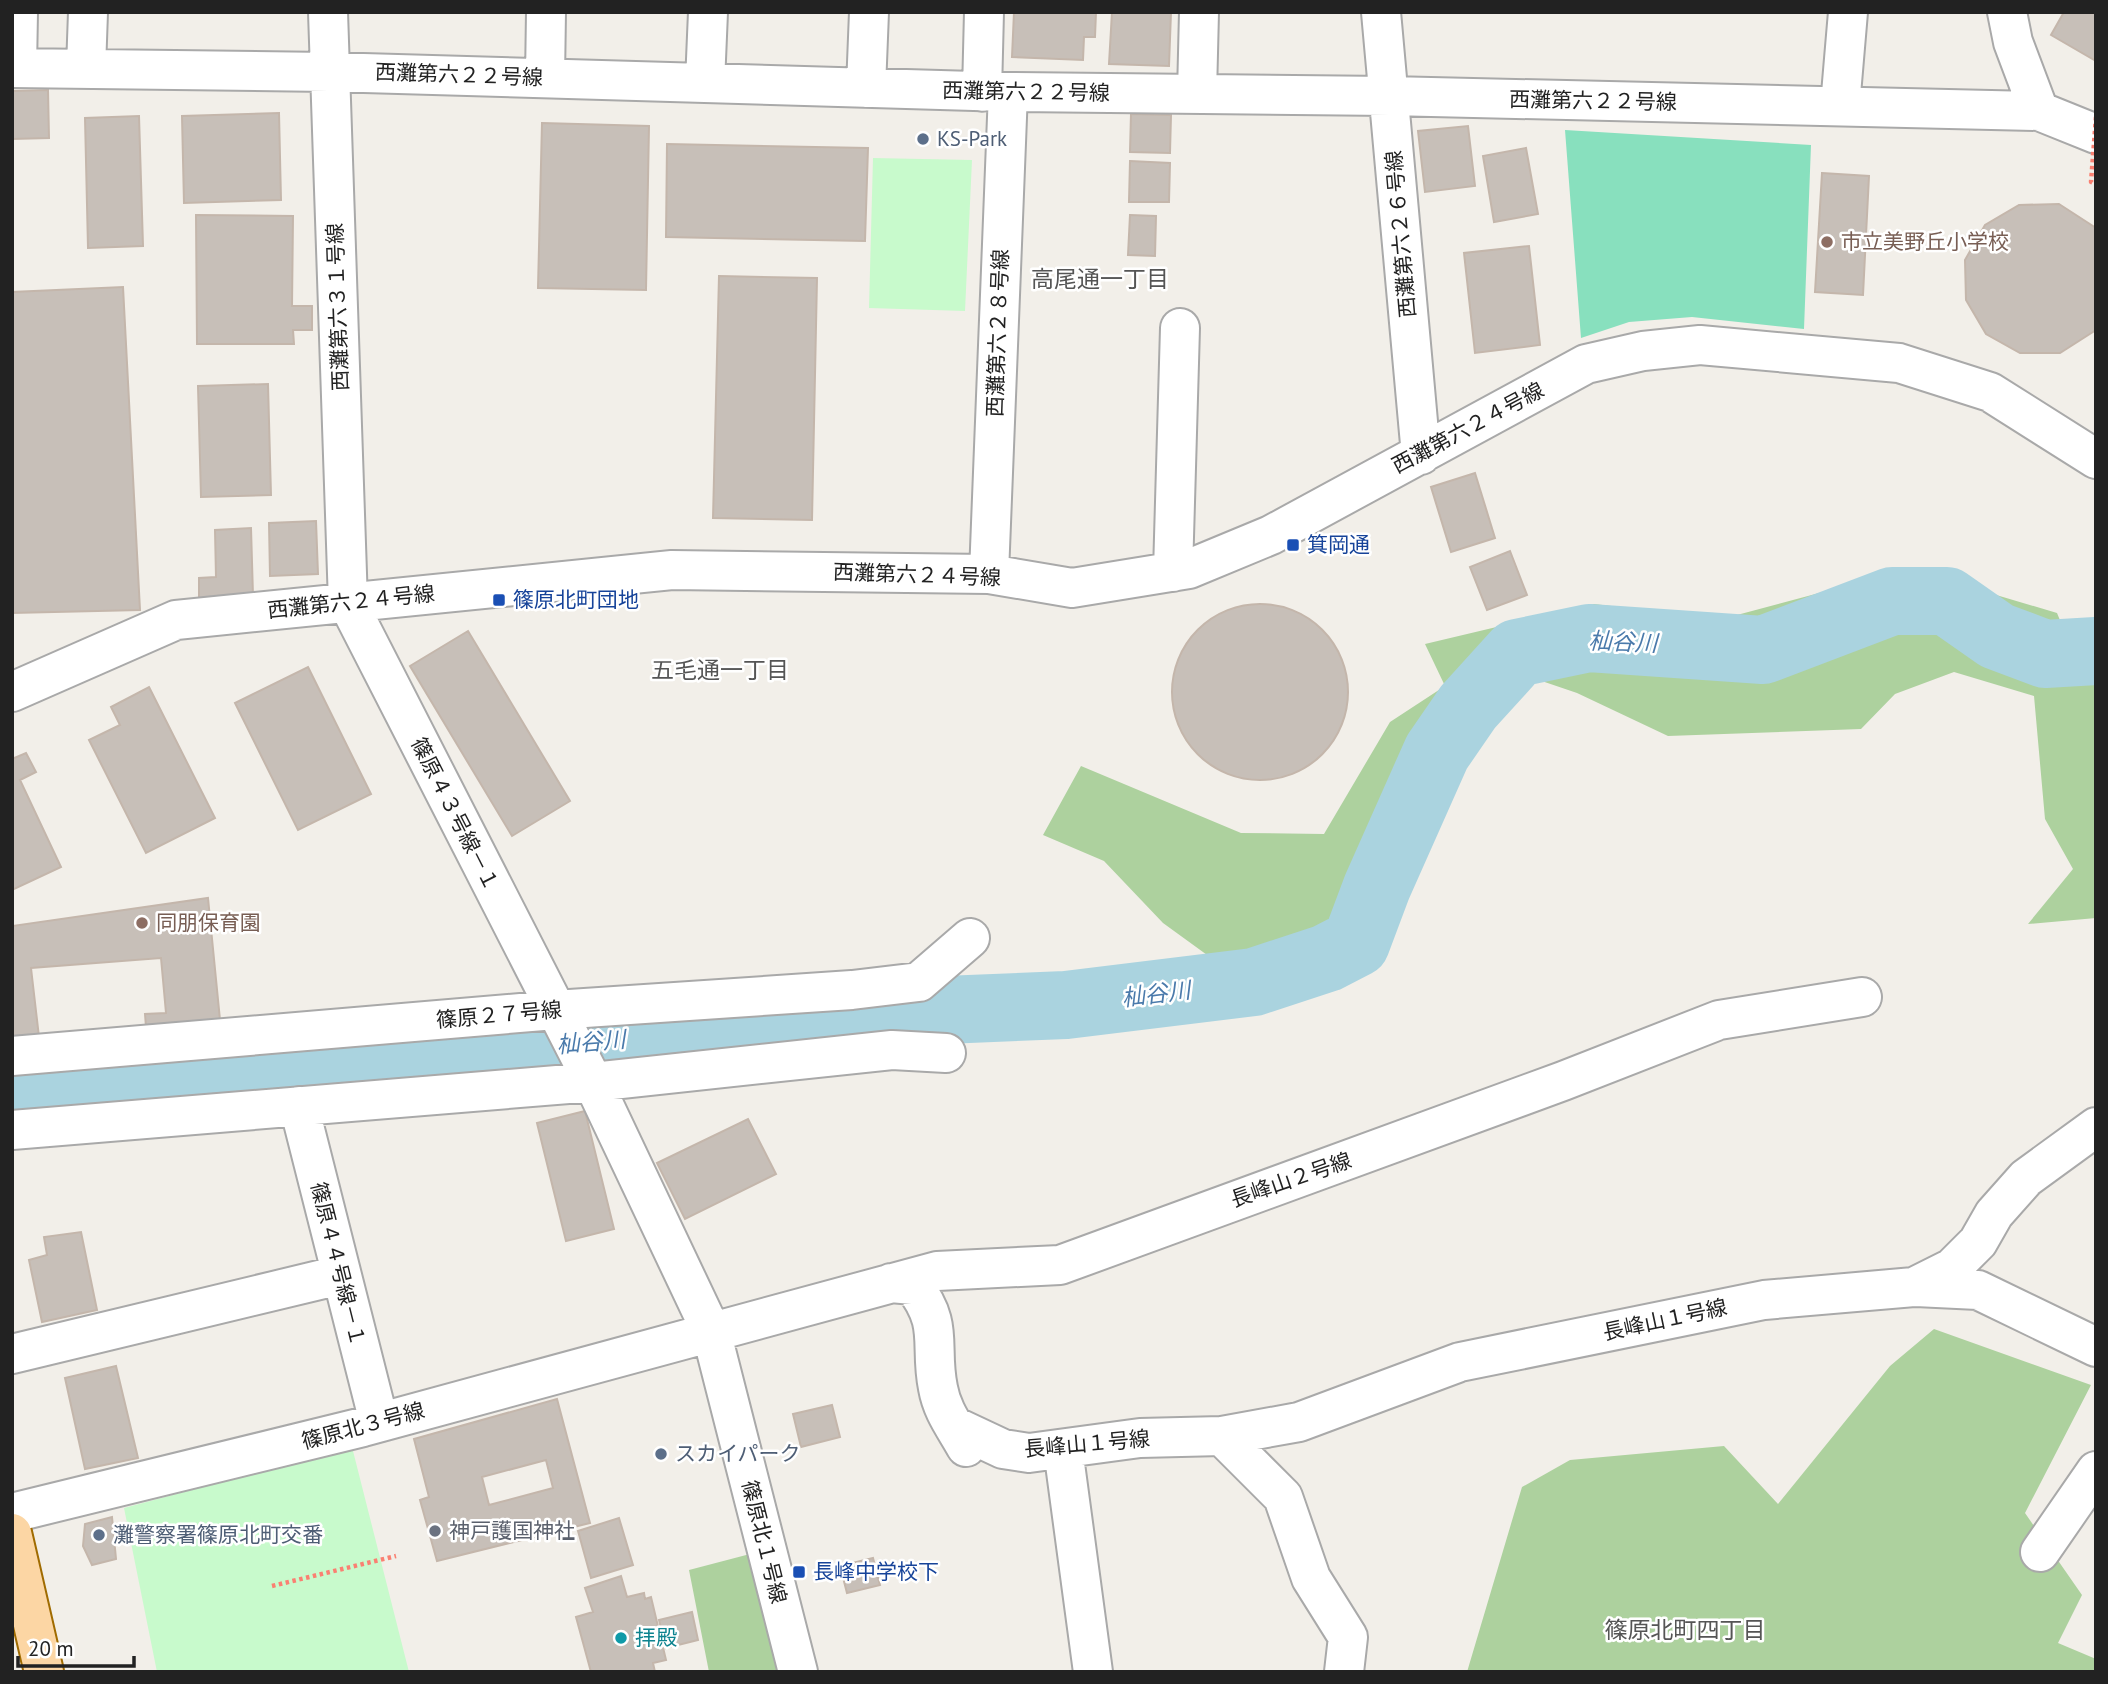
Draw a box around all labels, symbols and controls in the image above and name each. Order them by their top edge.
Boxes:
street label: 西灘第六２２号線 [375,58,543,91]
street label: 西灘第六２２号線 [942,77,1110,106]
street label: 西灘第六２２号線 [1509,86,1677,115]
place label: KS-Park [937,125,1007,152]
marker: KS-Park [915,131,931,147]
street label: 西灘第六２６号線 [1380,149,1421,319]
street label: 西灘第六３１号線 [321,223,354,391]
place label: 市立美野丘小学校 [1841,228,2009,255]
marker: 市立美野丘小学校 [1819,234,1835,250]
street label: 西灘第六２８号線 [981,249,1014,417]
district label: 高尾通一丁目 [1031,264,1169,293]
street label: 西灘第六２４号線 [1387,376,1548,479]
place label: 箕岡通 [1307,531,1370,558]
marker: 箕岡通 [1285,537,1301,553]
street label: 西灘第六２４号線 [833,558,1001,591]
street label: 西灘第六２４号線 [266,579,436,624]
place label: 篠原北町団地 [513,586,639,613]
marker: 篠原北町団地 [491,592,507,608]
water label: 杣谷川 [1588,626,1661,657]
district label: 五毛通一丁目 [651,655,789,684]
street label: 篠原４３号線－１ [405,733,506,895]
place label: 同朋保育園 [156,909,261,936]
marker: 同朋保育園 [134,915,150,931]
water label: 杣谷川 [1120,975,1195,1012]
street label: 篠原２７号線 [435,996,563,1033]
water label: 杣谷川 [555,1024,630,1059]
street label: 長峰山２号線 [1227,1146,1355,1213]
street label: 篠原４４号線－１ [305,1179,372,1349]
street label: 長峰山１号線 [1600,1293,1729,1346]
street label: 篠原北３号線 [299,1396,427,1455]
street label: 長峰山１号線 [1023,1425,1151,1462]
place label: スカイパーク [675,1440,801,1467]
marker: スカイパーク [653,1446,669,1462]
street label: 篠原北１号線 [736,1477,793,1606]
place label: 神戸護国神社 [449,1517,575,1544]
place label: 灘警察署篠原北町交番 [113,1521,323,1548]
marker: 神戸護国神社 [427,1523,443,1539]
marker: 灘警察署篠原北町交番 [91,1527,107,1543]
place label: 長峰中学校下 [813,1558,939,1585]
marker: 長峰中学校下 [791,1564,807,1580]
district label: 篠原北町四丁目 [1605,1615,1766,1644]
scale bar [18,1624,133,1668]
place label: 拝殿 [635,1624,677,1651]
marker: 拝殿 [613,1630,629,1646]
text: 20 m [28,1635,74,1662]

